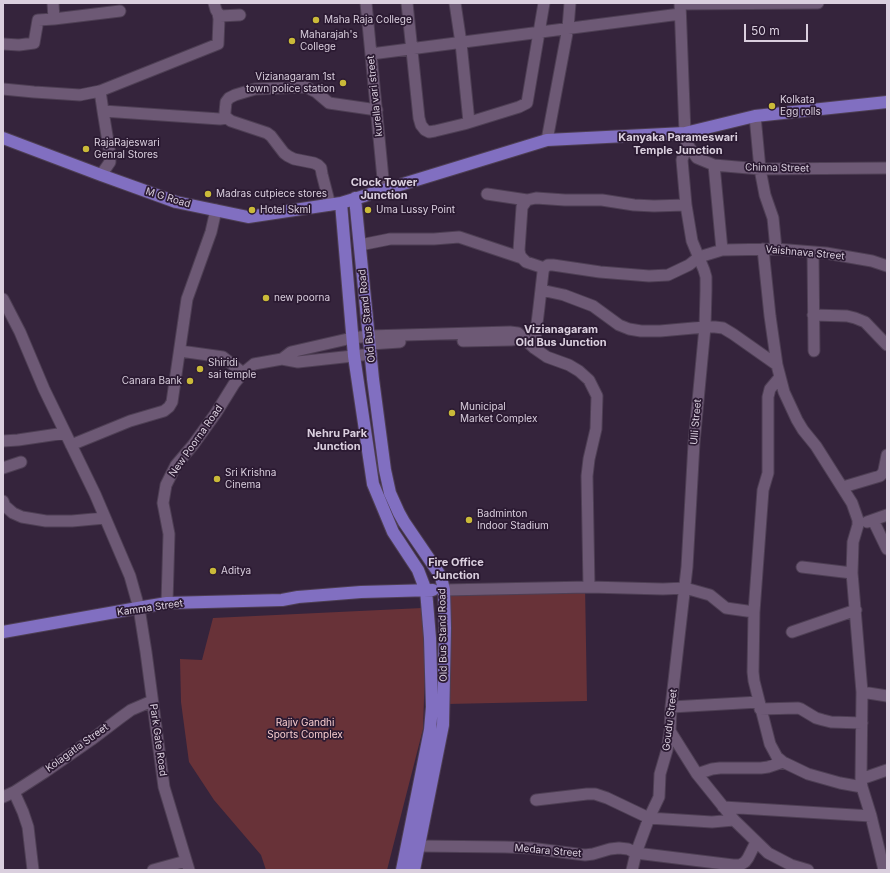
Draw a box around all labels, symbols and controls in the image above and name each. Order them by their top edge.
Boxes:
place label: Maha Raja College [324,14,412,26]
marker: Maha Raja College [311,15,321,25]
scale bar [746,16,810,42]
text: 50 m [751,23,780,38]
place label: Maharajah's College [300,29,358,52]
marker: Maharajah's College [287,36,297,46]
street label: kurella vari street [365,55,385,137]
place label: Vizianagaram 1st town police station [246,71,335,94]
marker: Vizianagaram 1st town police station [338,78,348,88]
place label: Kolkata Egg rolls [780,94,821,118]
marker: Kolkata Egg rolls [767,101,777,111]
district label: Kanyaka Parameswari Temple Junction [618,131,738,157]
place label: RajaRajeswari Genral Stores [94,137,160,160]
marker: RajaRajeswari Genral Stores [81,144,91,154]
street label: Chinna Street [745,161,809,175]
district label: Clock Tower Junction [351,176,417,202]
street label: M G Road [144,186,192,210]
place label: Madras cutpiece stores [216,188,327,200]
marker: Madras cutpiece stores [203,189,213,199]
place label: Hotel Skml [260,204,311,216]
place label: Uma Lussy Point [376,204,455,216]
marker: Hotel Skml [247,205,257,215]
marker: Uma Lussy Point [363,205,373,215]
street label: Vaishnava Street [765,244,845,262]
street label: Old Bus Stand Road [356,269,378,363]
place label: new poorna [274,292,330,304]
marker: new poorna [261,293,271,303]
district label: Vizianagaram Old Bus Junction [515,323,607,349]
place label: Shiridi sai temple [208,357,256,380]
marker: Shiridi sai temple [195,364,205,374]
place label: Canara Bank [122,375,182,387]
marker: Canara Bank [185,376,195,386]
street label: Ulli Street [688,399,704,445]
place label: Municipal Market Complex [460,401,537,424]
street label: New Poorna Road [167,403,225,479]
marker: Municipal Market Complex [447,408,457,418]
district label: Nehru Park Junction [307,427,367,453]
place label: Sri Krishna Cinema [225,467,276,490]
marker: Sri Krishna Cinema [212,474,222,484]
place label: Badminton Indoor Stadium [477,508,549,532]
marker: Badminton Indoor Stadium [464,515,474,525]
district label: Fire Office Junction [428,556,484,582]
place label: Aditya [221,565,251,577]
marker: Aditya [208,566,218,576]
street label: Old Bus Stand Road [436,588,450,682]
street label: Kamma Street [116,597,184,619]
street label: Goudu Street [660,688,680,752]
street label: Park Gate Road [147,703,169,777]
park label: Rajiv Gandhi Sports Complex [267,717,343,740]
street label: Kolagatla Street [43,721,111,775]
street label: Medara Street [514,842,582,860]

